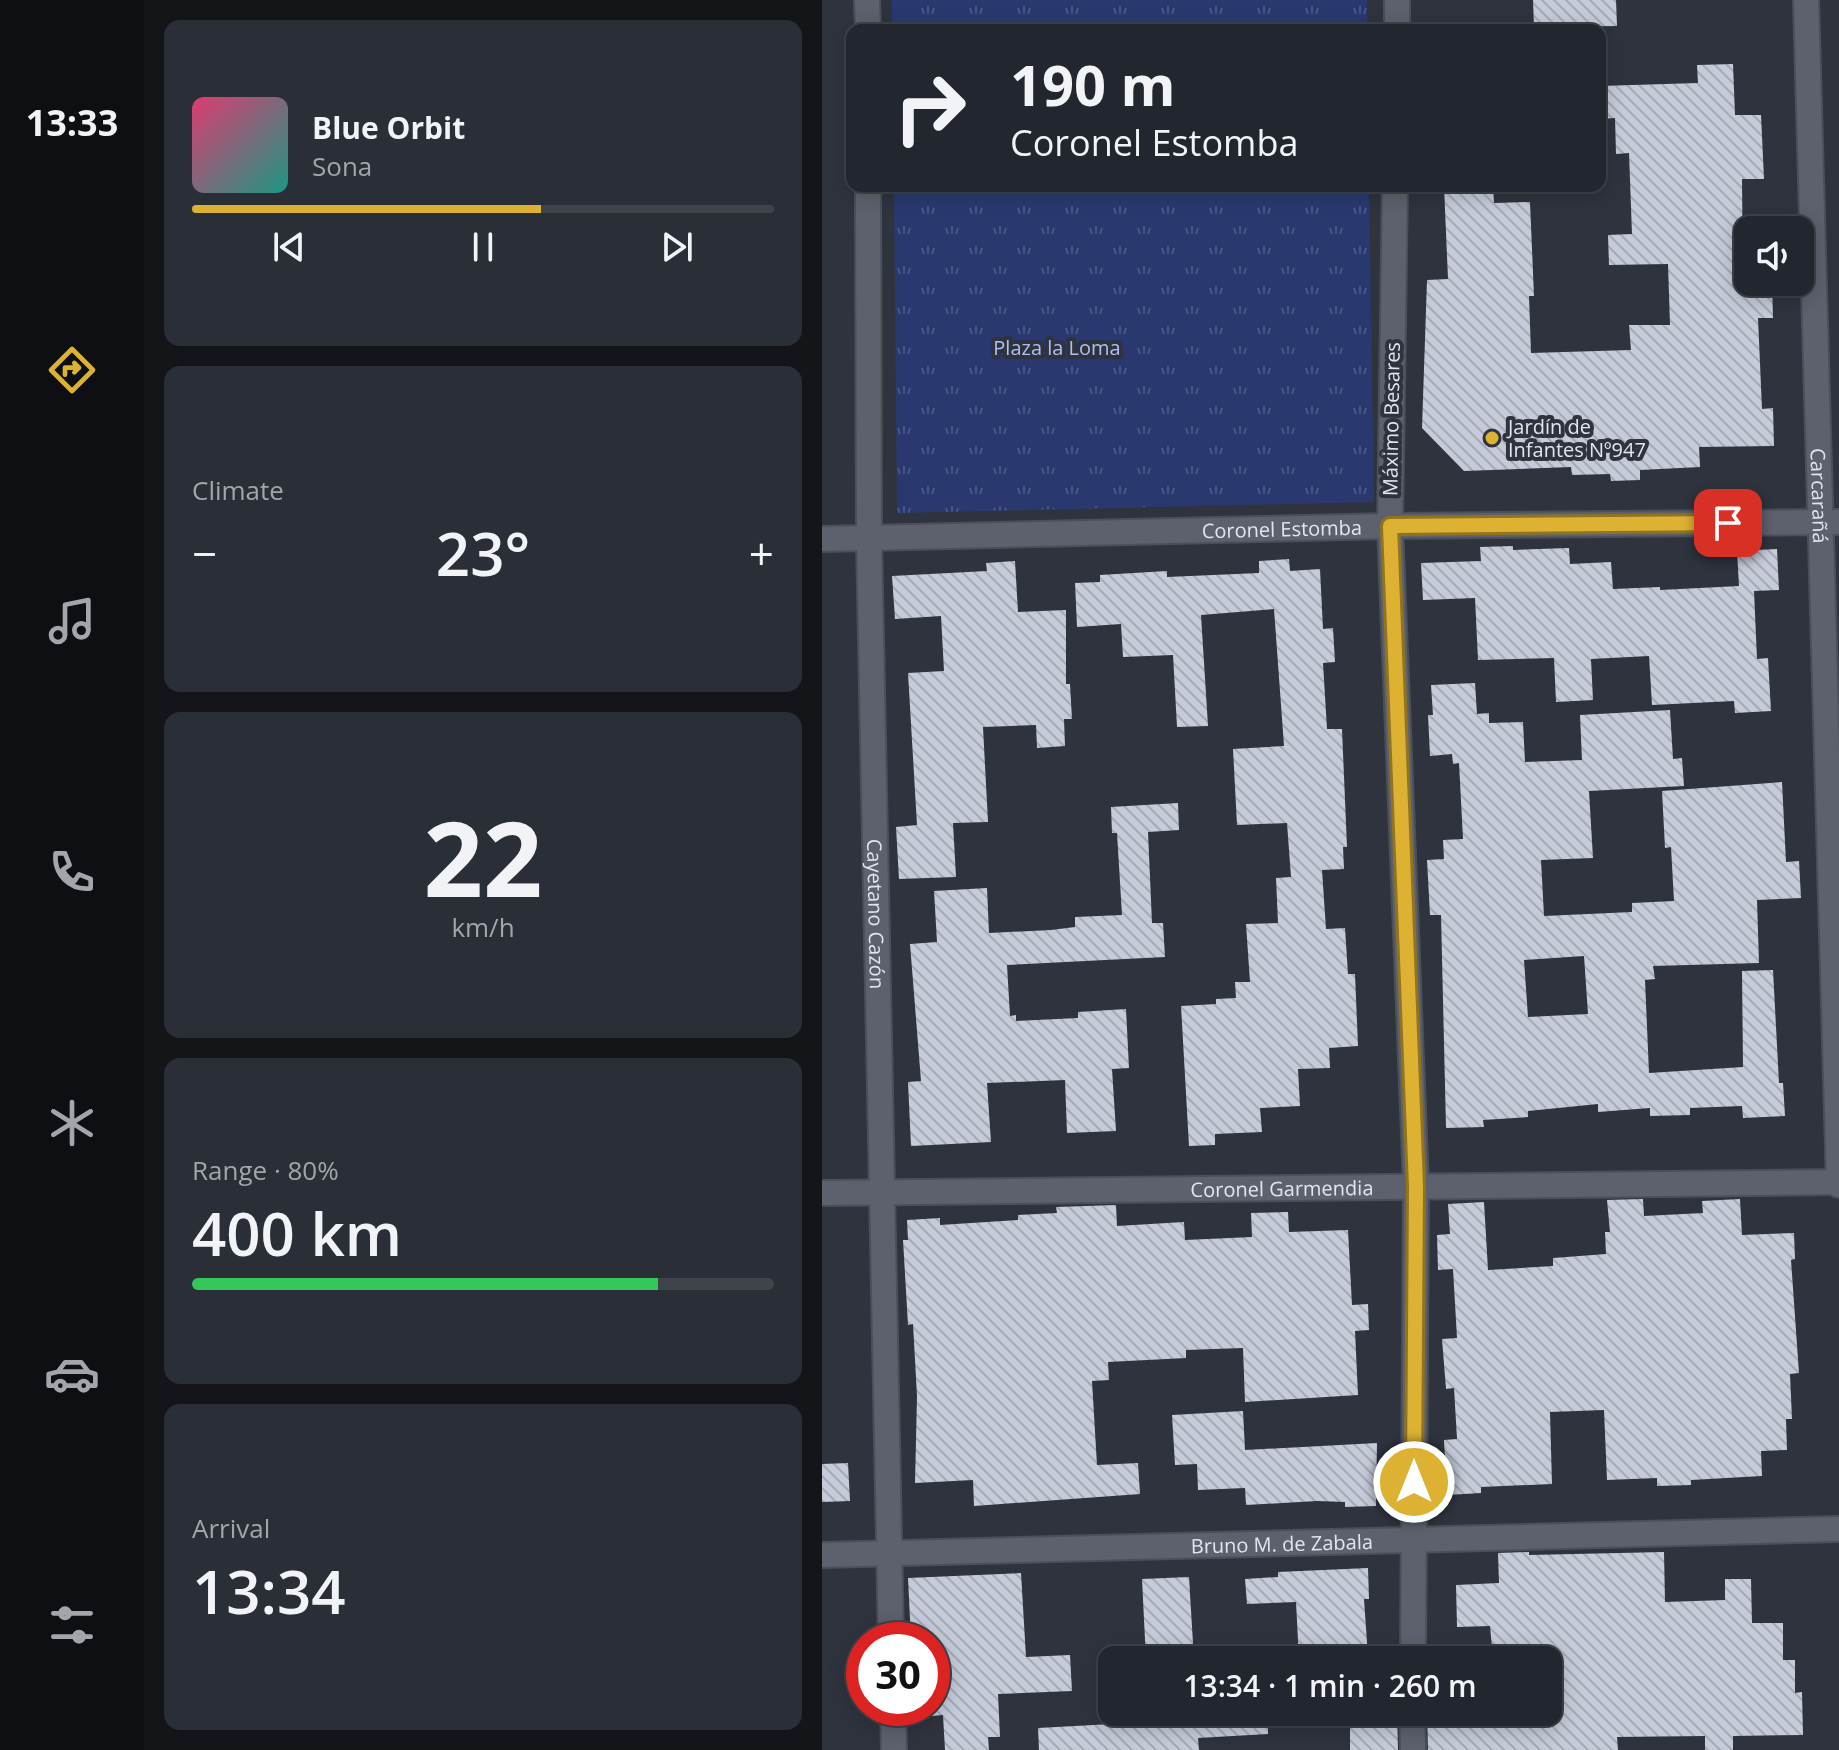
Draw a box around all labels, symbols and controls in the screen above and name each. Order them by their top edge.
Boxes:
text: 190 m [1010,46,1176,122]
icon: right [878,56,982,160]
text: 13:33 [26,98,118,147]
text: Blue Orbit [312,107,465,148]
text: Coronel Estomba [1010,118,1298,167]
text: Sona [312,148,372,184]
map controls [1734,216,1814,296]
button: sound [1734,216,1814,296]
icon: previous [267,225,311,269]
icon: pause [461,225,505,269]
icon: next [655,225,699,269]
park label: Plaza la Loma [993,334,1121,361]
icon: directions [44,342,100,398]
street label: Máximo Besares [1376,342,1406,496]
place label: Jardín de Infantes Nº947 [1506,413,1646,463]
marker: Jardín de Infantes Nº947 [1483,429,1501,447]
street label: Carcarañá [1805,448,1835,544]
text: Climate [192,472,284,508]
pin [1694,489,1762,557]
icon: arrive [1706,501,1750,545]
text: 23° [436,512,530,594]
street label: Coronel Estomba [1201,513,1362,544]
text: − [192,523,217,583]
text: + [749,523,774,583]
icon: music [44,593,100,649]
text: 22 [424,786,542,927]
street label: Cayetano Cazón [861,839,891,989]
icon: phone [44,844,100,900]
text: km/h [451,909,515,945]
icon: climate [44,1095,100,1151]
text: Range · 80% [192,1152,339,1188]
street label: Coronel Garmendia [1190,1174,1374,1203]
text: 400 km [192,1192,402,1274]
icon: car [44,1346,100,1402]
position arrow [1372,1440,1456,1524]
text: Arrival [192,1510,270,1546]
street label: Bruno M. de Zabala [1190,1527,1373,1559]
text: 13:34 [192,1550,346,1632]
icon: filters [44,1597,100,1653]
speed limit sign: 30 [846,1622,950,1726]
text: 13:34 · 1 min · 260 m [1183,1665,1477,1706]

